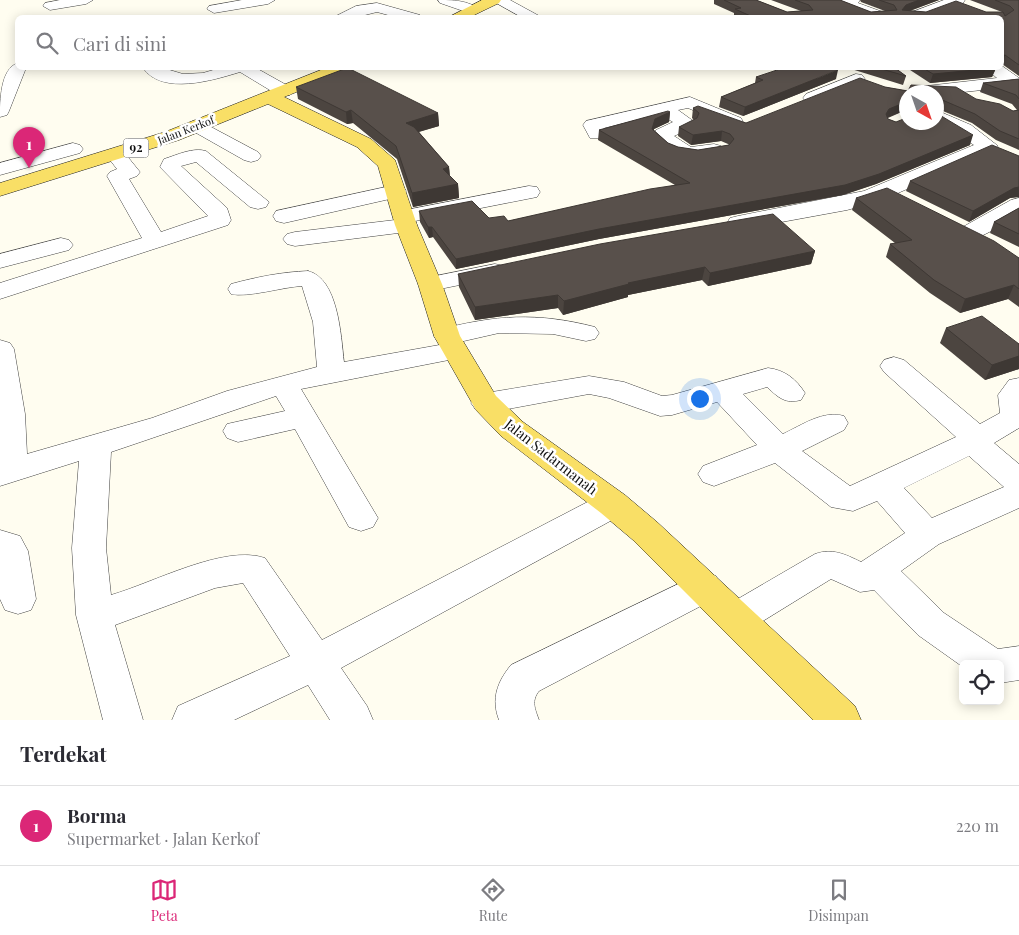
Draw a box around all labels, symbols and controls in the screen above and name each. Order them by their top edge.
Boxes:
search box [15,15,1004,70]
icon: search [33,29,61,57]
text: Cari di sini [73,30,167,56]
north arrow [899,85,944,130]
street label: Jalan Kerkof [154,111,218,148]
pin: 1 [13,127,45,168]
road number: 92 [124,138,148,158]
your location [687,386,713,412]
street label: Jalan Sadarmanah [500,414,602,499]
map controls [959,660,1004,705]
button: locate [959,660,1004,705]
text: Terdekat [20,739,107,767]
text: Borma [67,802,126,828]
text: 1 [33,815,39,836]
text: 220 m [956,815,999,836]
text: Supermarket · Jalan Kerkof [67,828,259,849]
tab: Peta [150,876,178,925]
tab: Rute [479,876,508,925]
tab: Disimpan [808,876,869,925]

